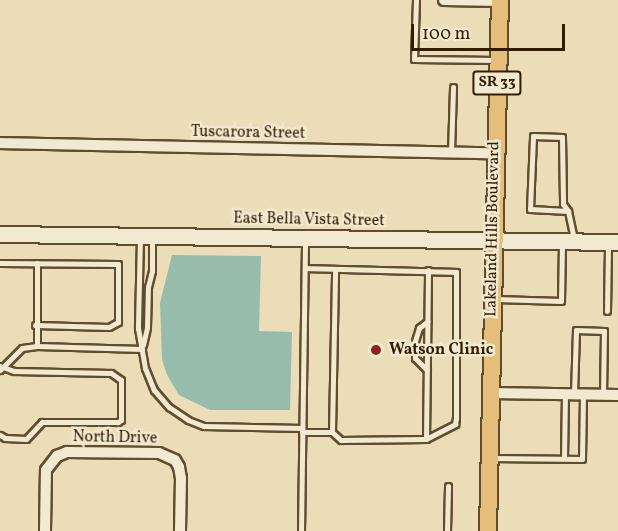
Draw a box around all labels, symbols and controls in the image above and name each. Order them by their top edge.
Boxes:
scale bar [414,12,568,50]
text: 100 m [422,22,471,47]
road number: SR 33 [472,71,522,95]
street label: Tuscarora Street [191,122,305,144]
street label: Lakeland Hills Boulevard [482,141,504,317]
street label: East Bella Vista Street [233,209,385,231]
place label: Watson Clinic [389,340,493,360]
marker: Watson Clinic [367,341,385,359]
street label: North Drive [73,428,157,448]

